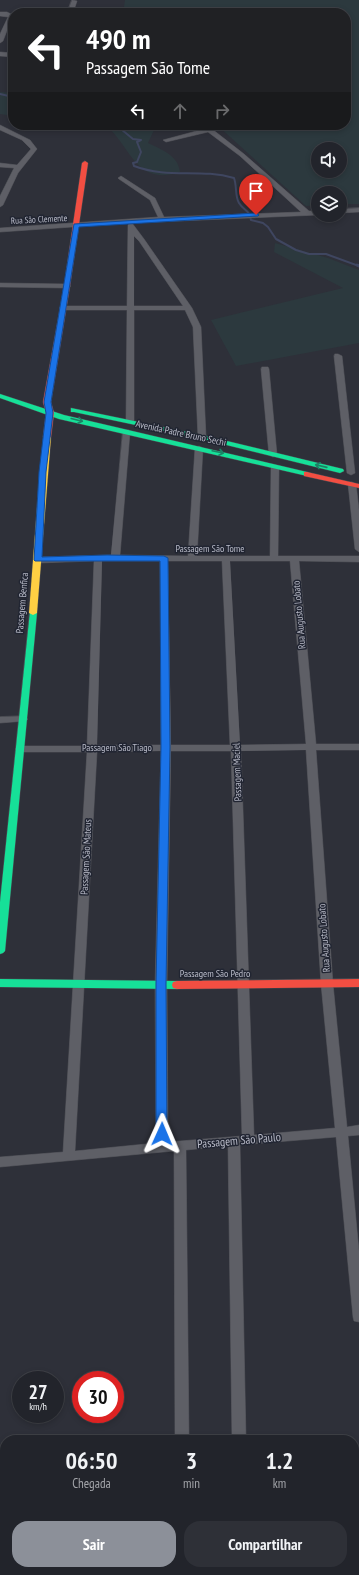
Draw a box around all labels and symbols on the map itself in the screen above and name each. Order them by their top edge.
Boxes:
pin [239,174,273,215]
street label: Rua São Clemente [10,212,68,226]
one-way arrow [70,417,83,425]
street label: Avenida Padre Bruno Sechi [135,417,227,449]
one-way arrow [211,449,224,457]
one-way arrow [315,462,328,470]
street label: Passagem São Tome [176,542,244,555]
street label: Passagem Benfica [13,572,31,634]
street label: Rua Augusto Lobato [290,580,308,650]
street label: Passagem São Tiago [82,741,152,754]
street label: Passagem Maciel [229,742,245,802]
street label: Passagem São Mateus [78,818,95,895]
street label: Rua Augusto Lobato [315,903,333,973]
street label: Passagem São Pedro [180,967,250,980]
position arrow [141,1113,183,1155]
street label: Passagem São Paulo [196,1129,282,1151]
speed limit sign: 30 [72,1371,124,1423]

